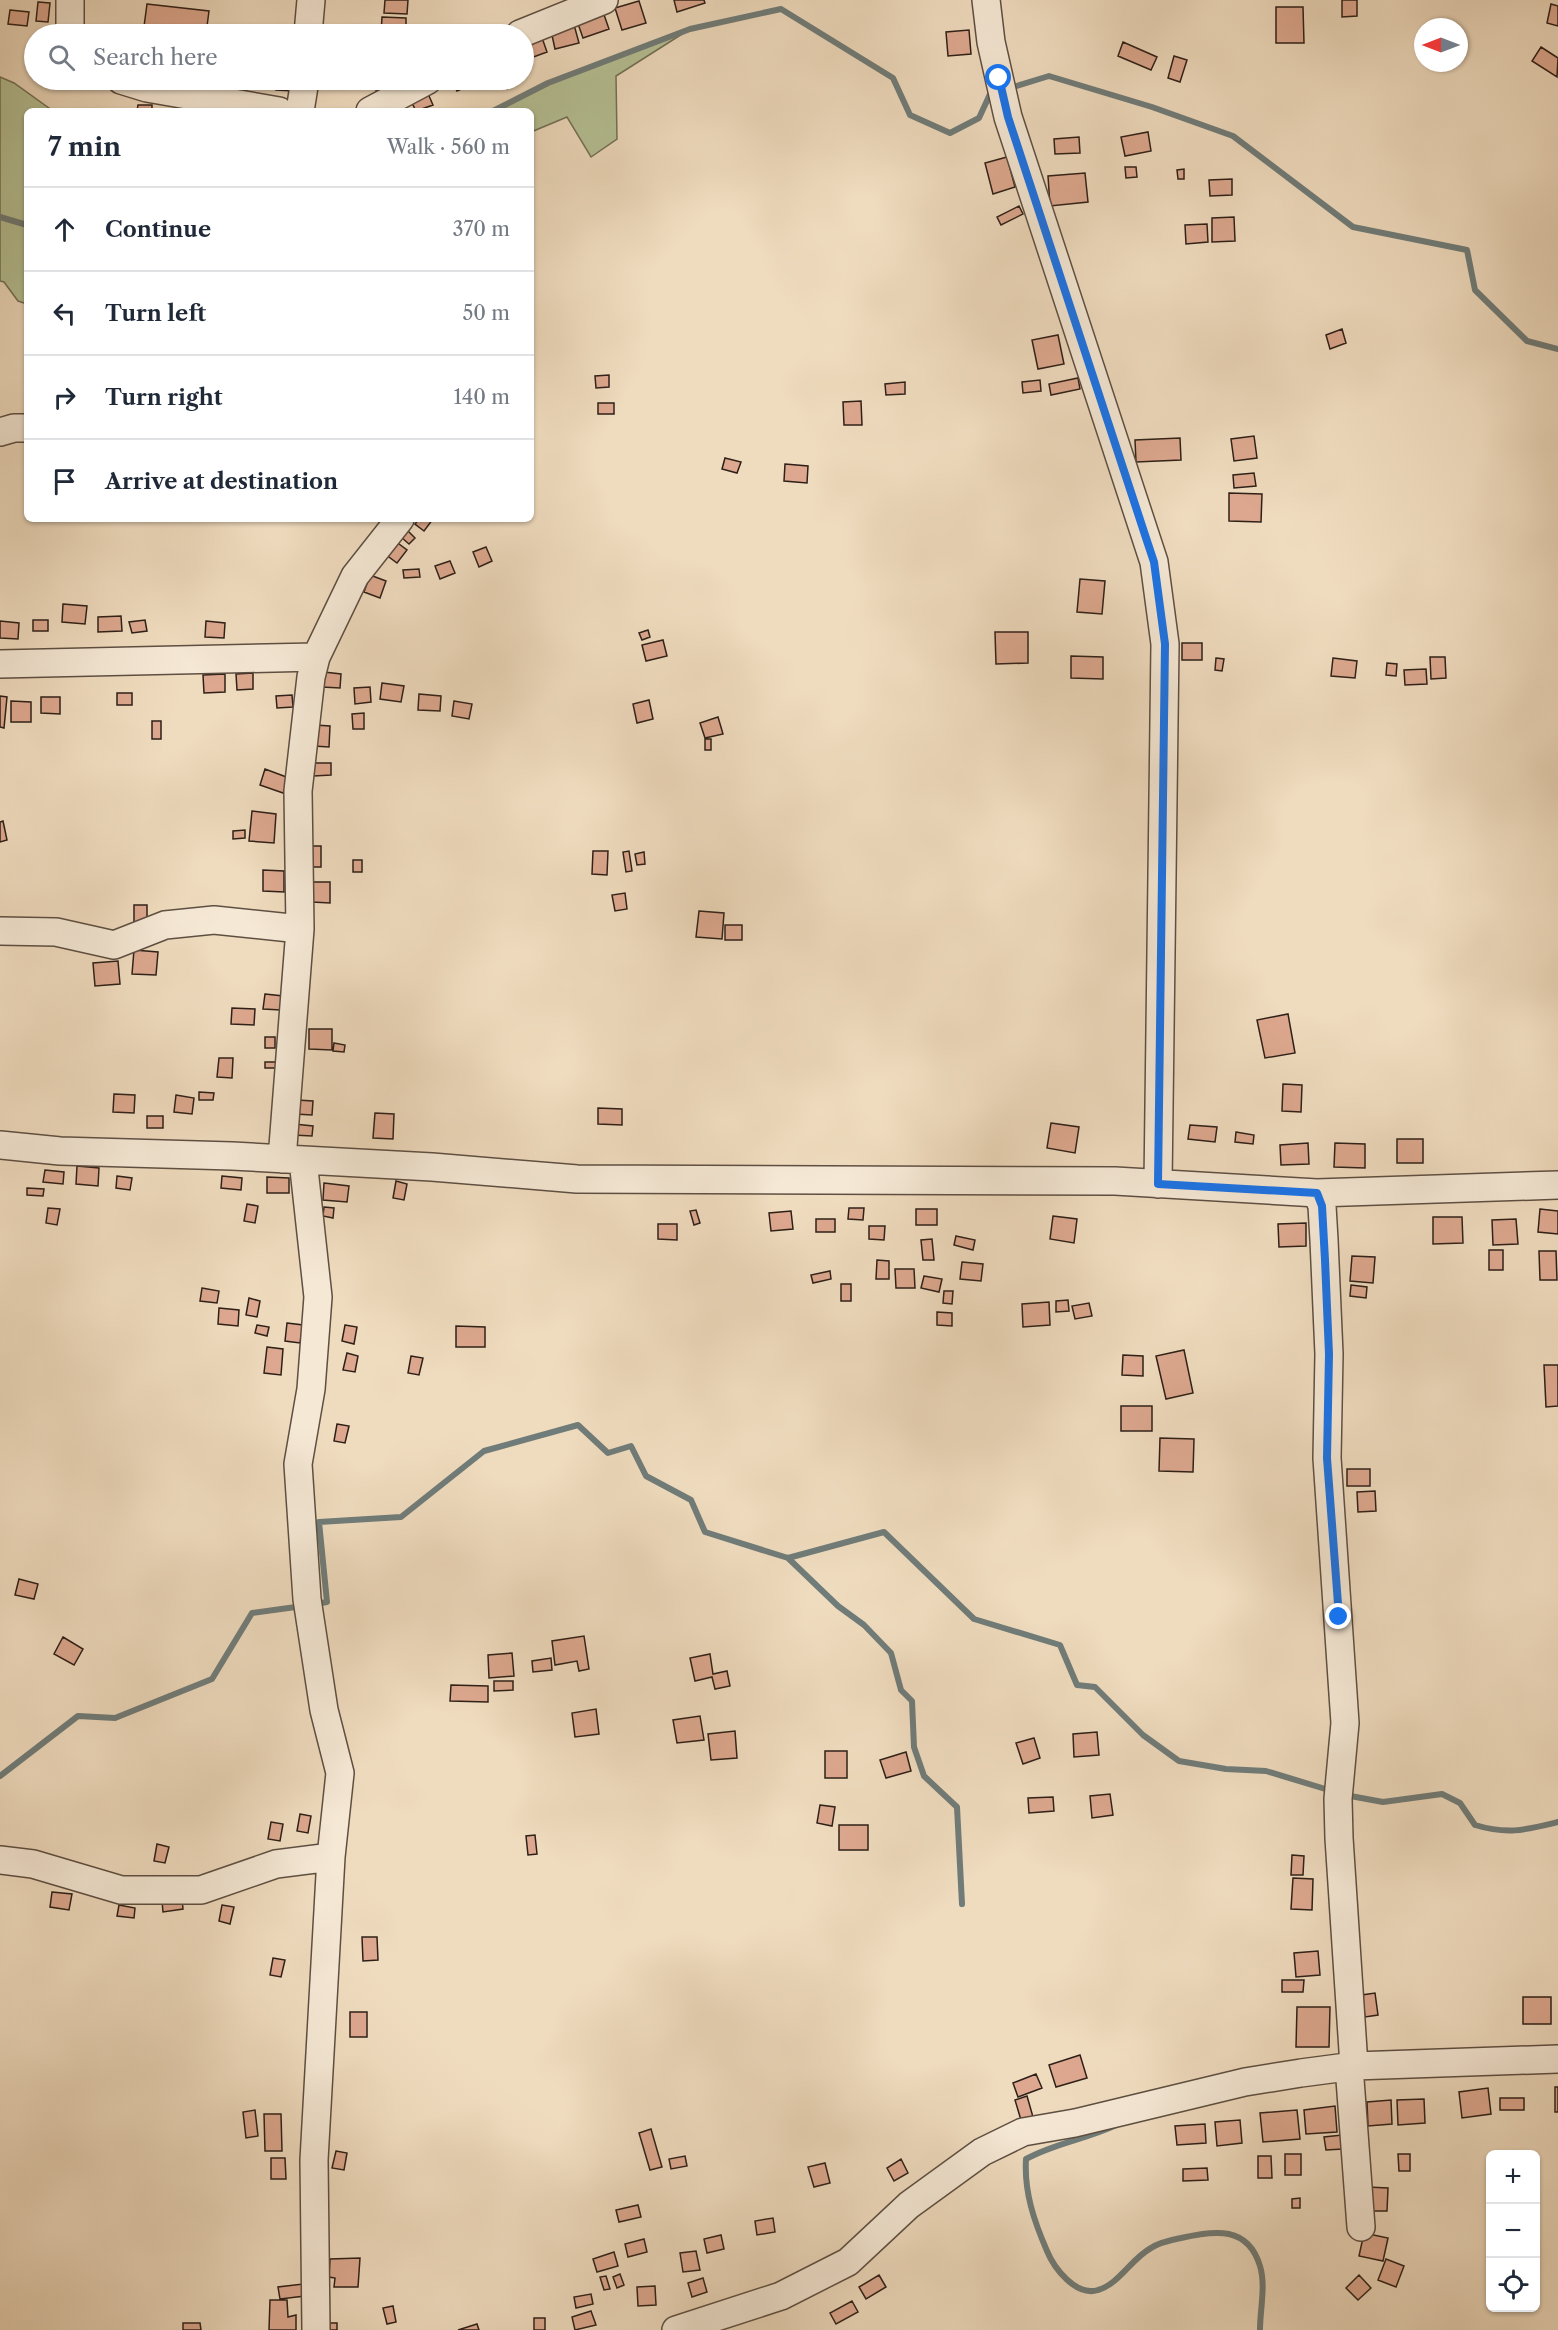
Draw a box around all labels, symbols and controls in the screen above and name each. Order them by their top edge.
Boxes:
north arrow [1414,18,1468,72]
search box [24,24,534,90]
icon: search [45,41,78,74]
text: Search here [93,44,218,71]
route start [985,64,1011,90]
text: 7 min [48,131,121,163]
text: Walk · 560 m [387,135,510,159]
icon: ahead [48,213,81,246]
text: Continue [105,216,211,243]
text: 370 m [453,217,510,241]
icon: left [48,297,81,330]
text: Turn left [105,300,206,327]
text: 50 m [463,301,510,325]
icon: right [48,381,81,414]
text: Turn right [105,384,223,411]
text: 140 m [453,385,510,409]
icon: arrive [48,465,81,498]
text: Arrive at destination [105,468,338,495]
route end [1325,1603,1351,1629]
map controls [1486,2150,1540,2312]
button: + [1486,2150,1540,2204]
button: − [1486,2204,1540,2258]
button: locate [1486,2258,1540,2312]

